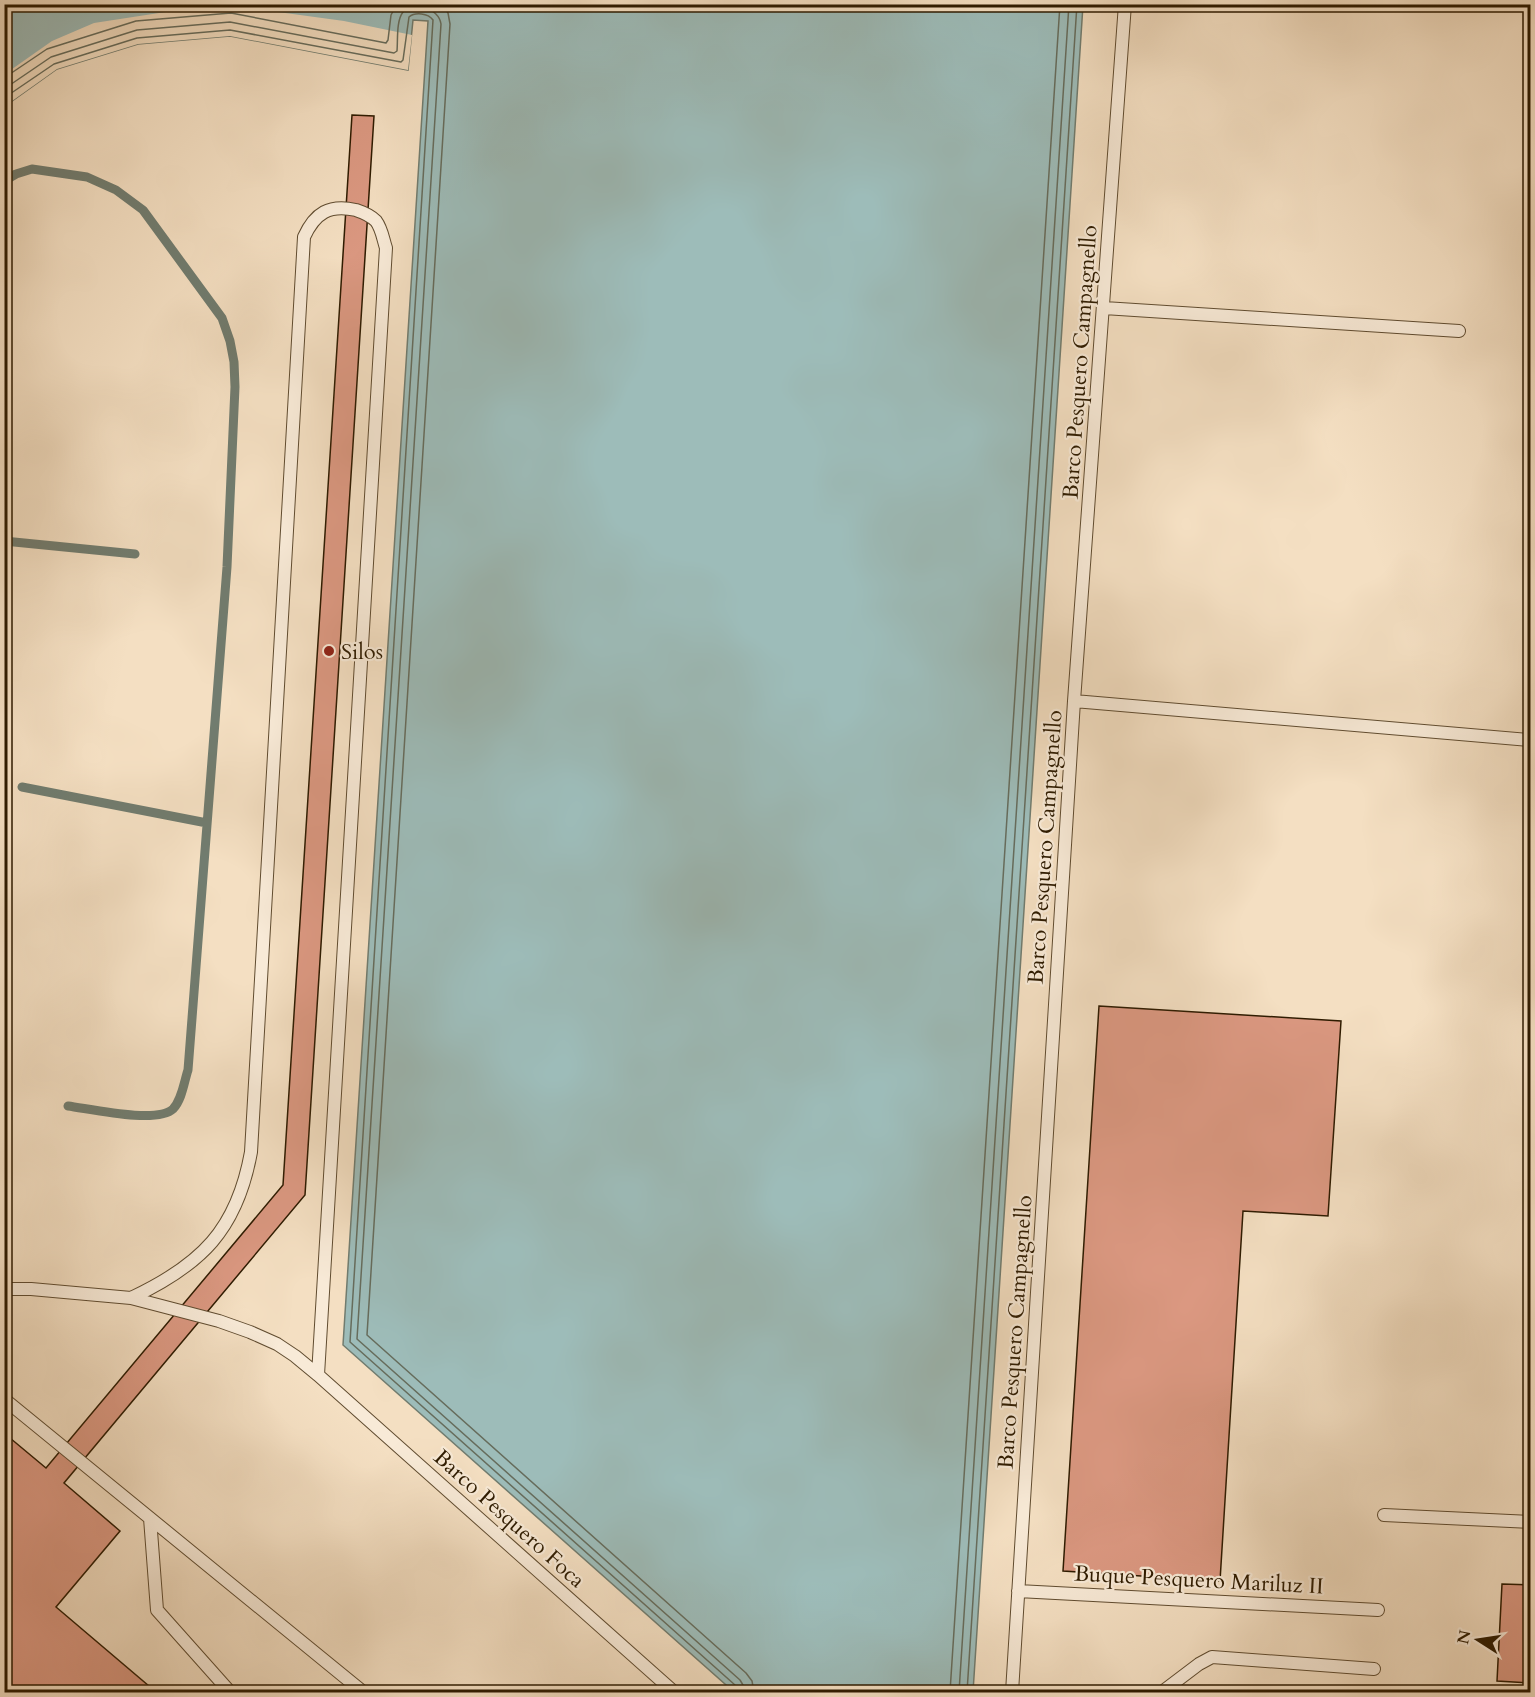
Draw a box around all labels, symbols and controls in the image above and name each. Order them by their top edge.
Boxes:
street label: Barco Pesquero Campagnello [1055,224,1105,500]
place label: Silos [341,637,383,667]
marker: Silos [322,644,336,658]
street label: Barco Pesquero Campagnello [1020,709,1070,985]
street label: Barco Pesquero Campagnello [990,1194,1040,1470]
street label: Barco Pesquero Foca [427,1443,592,1595]
street label: Buque Pesquero Mariluz II [1073,1558,1324,1602]
north arrow [1448,1610,1508,1670]
text: N [1452,1628,1477,1646]

